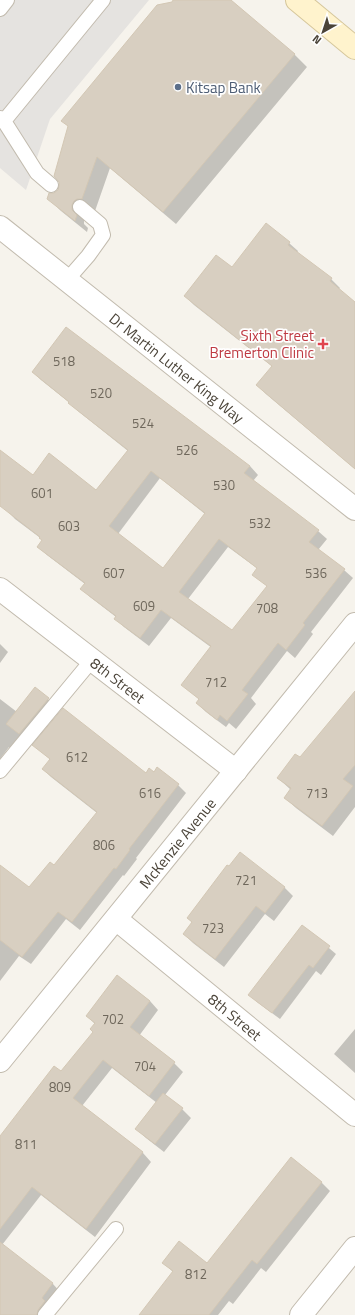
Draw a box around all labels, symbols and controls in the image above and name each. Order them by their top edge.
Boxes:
north arrow [303,12,343,52]
text: N [309,31,325,48]
place label: Kitsap Bank [186,76,261,99]
marker: Kitsap Bank [173,82,183,92]
street label: Dr Martin Luther King Way [105,307,249,428]
place label: Sixth Street Bremerton Clinic [210,324,315,364]
marker: Sixth Street Bremerton Clinic [317,338,329,350]
house number: 518 [53,351,75,371]
house number: 520 [90,383,112,403]
house number: 524 [132,413,154,433]
house number: 526 [176,440,198,460]
house number: 530 [213,475,235,495]
house number: 601 [31,483,53,503]
house number: 532 [249,513,271,533]
house number: 603 [58,516,80,536]
house number: 607 [103,563,125,583]
house number: 536 [305,563,327,583]
house number: 609 [133,596,155,616]
house number: 708 [256,598,278,618]
street label: 8th Street [86,651,151,709]
house number: 712 [205,672,227,692]
house number: 612 [66,747,88,767]
house number: 616 [139,783,161,803]
house number: 713 [306,783,328,803]
street label: McKenzie Avenue [133,793,221,893]
house number: 806 [93,835,115,855]
house number: 721 [235,870,257,890]
house number: 723 [202,918,224,938]
street label: 8th Street [203,988,268,1046]
house number: 702 [102,1009,124,1029]
house number: 704 [134,1056,156,1076]
house number: 809 [49,1077,71,1097]
house number: 811 [15,1134,37,1154]
house number: 812 [185,1264,207,1284]

